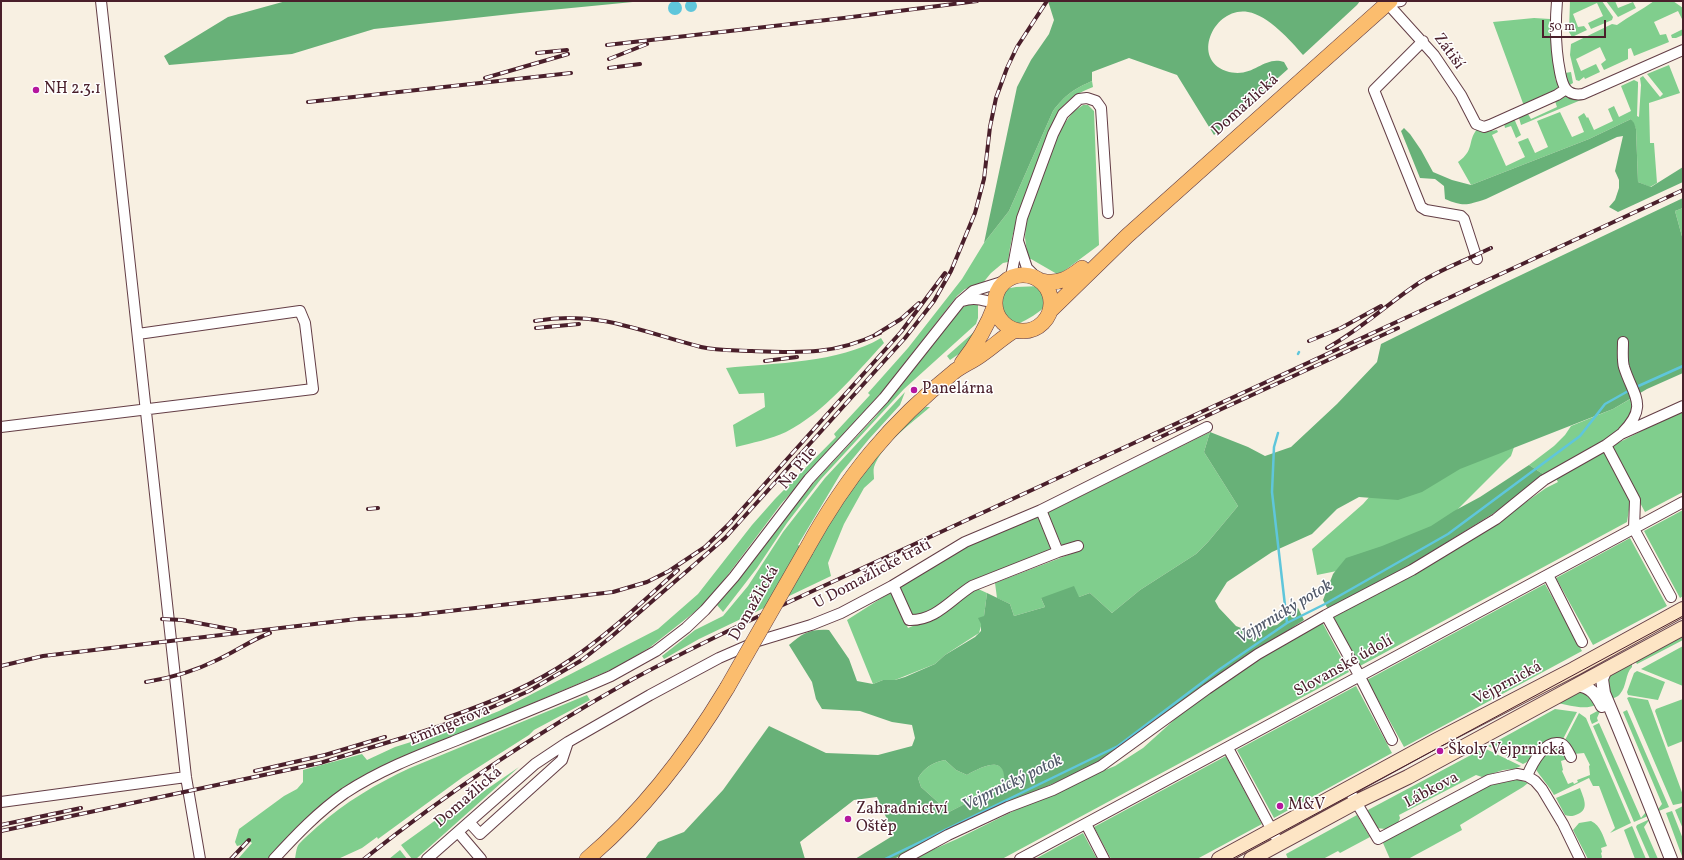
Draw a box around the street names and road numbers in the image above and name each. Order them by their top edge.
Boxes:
street label: Zátiší [1429,30,1467,74]
street label: Domažlická [1209,71,1283,141]
street label: Na Pile [776,444,822,494]
street label: U Domažlické trati [811,536,935,614]
street label: Domažlická [726,563,784,645]
street label: Slovanské údolí [1291,632,1397,702]
street label: Vejprnická [1470,658,1546,710]
street label: Emingerova [407,701,493,751]
street label: Domažlická [431,763,507,833]
street label: Lábkova [1402,769,1462,813]

